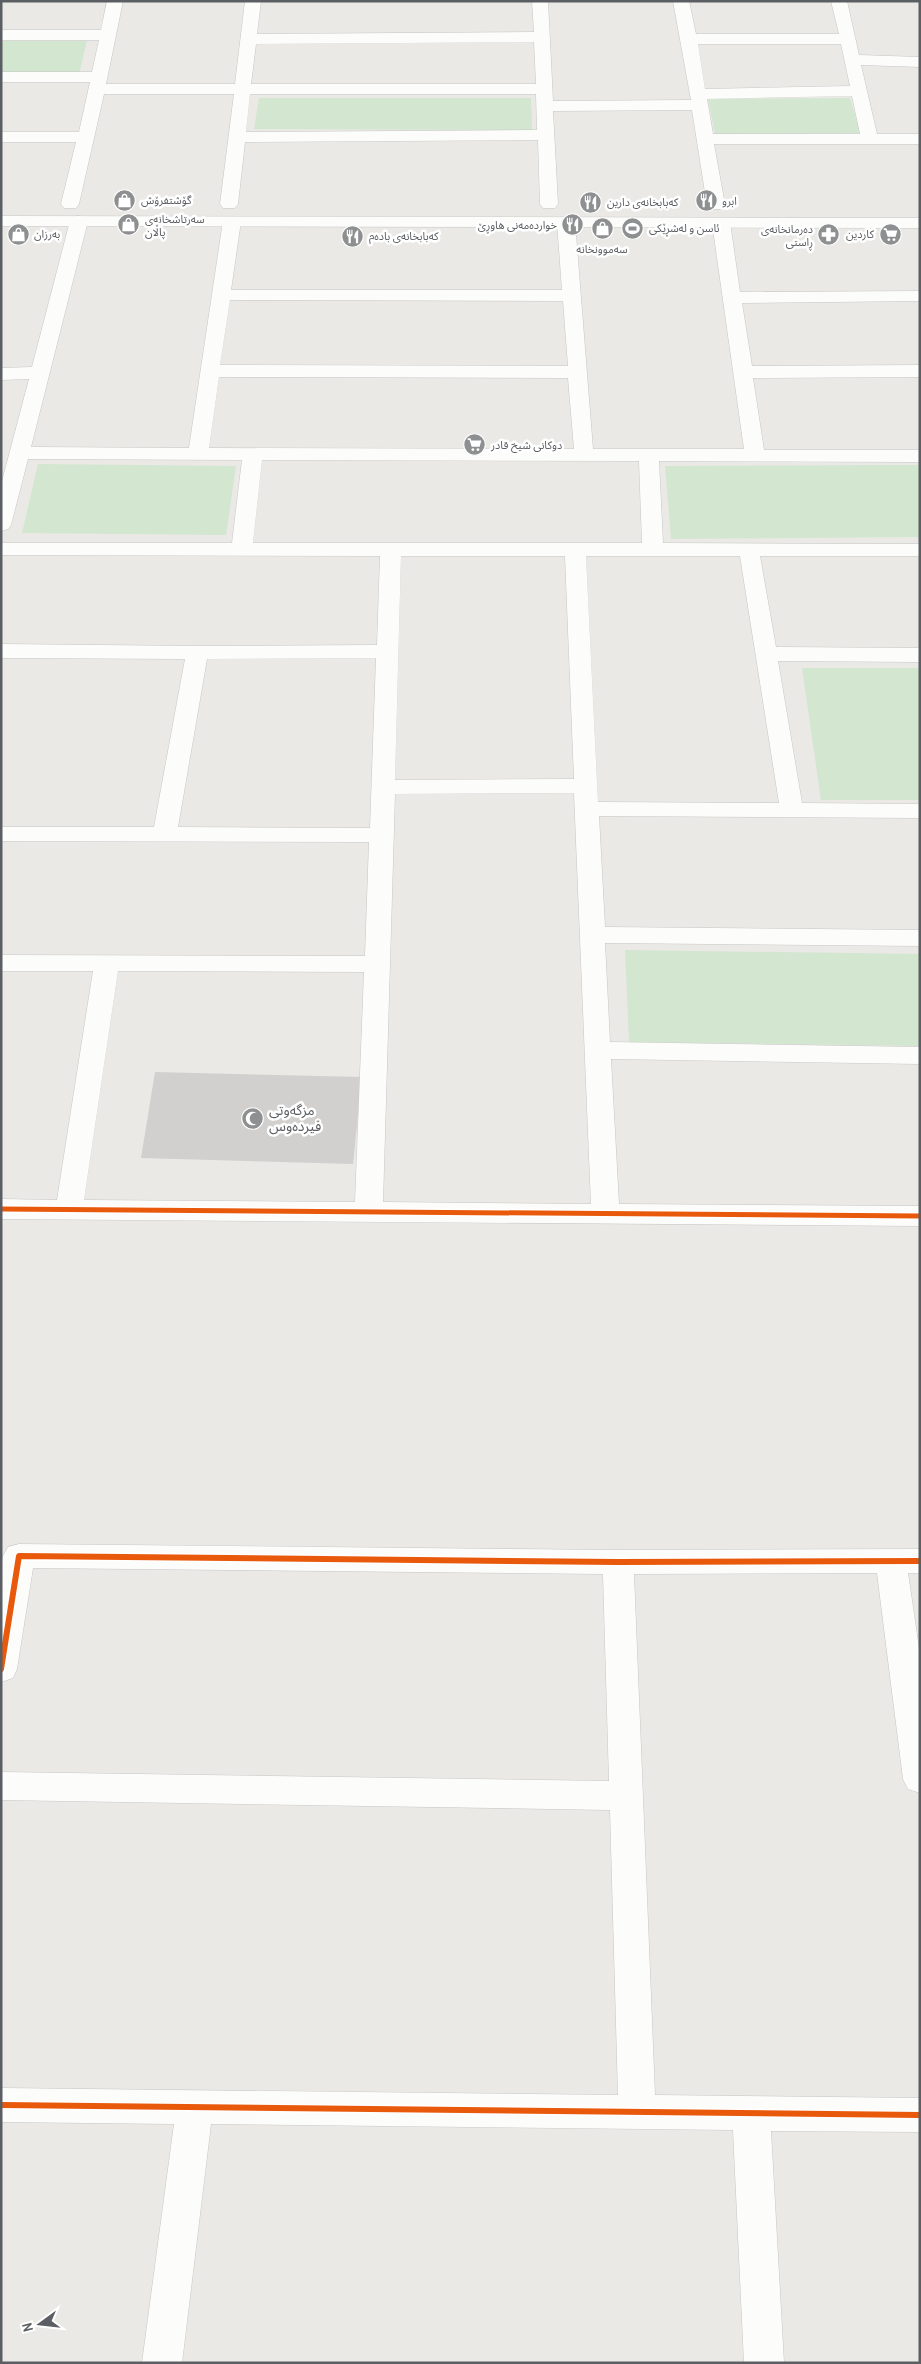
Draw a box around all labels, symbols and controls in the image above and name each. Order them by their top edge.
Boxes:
shop icon: گۆشتفرۆش [113,188,137,212]
restaurant icon: ابرو [694,189,718,213]
restaurant icon: کەبابخانەی دارین [579,190,603,214]
place label: گۆشتفرۆش [141,193,192,207]
place label: ابرو [722,194,737,208]
place label: کەبابخانەی دارین [607,195,679,209]
place label: سەرتاشخانەی پاڵان [145,212,205,240]
shop icon: سەرتاشخانەی پاڵان [117,213,141,237]
restaurant icon: خواردەمەنی هاوڕێ [561,213,585,237]
shop icon: سەموونخانە [590,216,614,240]
sports icon: ئاسن و لەشڕێکی [621,216,645,240]
place label: خواردەمەنی هاوڕێ [478,218,558,234]
place label: ئاسن و لەشڕێکی [649,221,720,237]
shop icon: بەرزان [6,222,30,246]
place label: دەرمانخانەی ڕاستی [761,222,813,251]
supermarket icon: كاردين [878,222,902,246]
pharmacy icon: دەرمانخانەی ڕاستی [817,223,841,247]
restaurant icon: کەبابخانەی بادەم [341,224,365,248]
place label: بەرزان [34,227,60,241]
place label: كاردين [846,227,874,241]
place label: کەبابخانەی بادەم [369,229,439,244]
place label: سەموونخانە [576,242,628,256]
supermarket icon: دوکانی شیخ قادر [463,433,487,457]
place label: دوکانی شیخ قادر [490,438,562,453]
place label: مزگە‌وتی فیردە‌وس [269,1101,321,1135]
mosque icon: مزگە‌وتی فیردە‌وس [241,1106,265,1130]
north arrow [15,2299,65,2349]
text: N [18,2321,37,2334]

